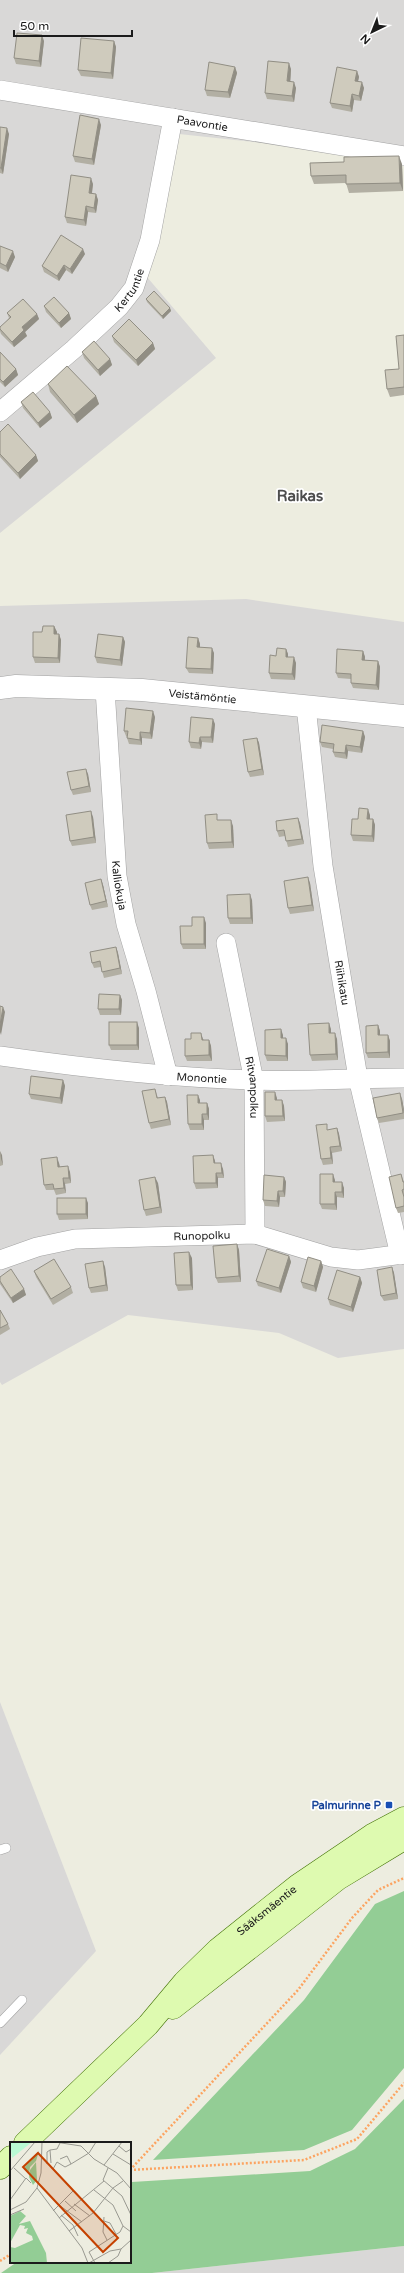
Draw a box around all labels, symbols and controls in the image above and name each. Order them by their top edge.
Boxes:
scale bar [14,12,132,38]
north arrow [352,12,392,52]
text: 50 m [20,19,49,33]
text: N [358,31,373,47]
street label: Paavontie [176,113,229,134]
street label: Kertuntie [112,267,147,315]
district label: Raikas [277,487,323,505]
street label: Veistämöntie [168,687,237,706]
street label: Kalliokuja [109,860,129,911]
street label: Riihikatu [332,959,352,1006]
street label: Ritvanpolku [242,1055,260,1118]
street label: Monontie [176,1070,227,1086]
street label: Runopolku [173,1229,231,1243]
place label: Palmurinne P [311,1799,382,1812]
marker: Palmurinne P [384,1800,394,1810]
street label: Sääksmäentie [234,1883,299,1938]
inset map [10,2142,131,2263]

